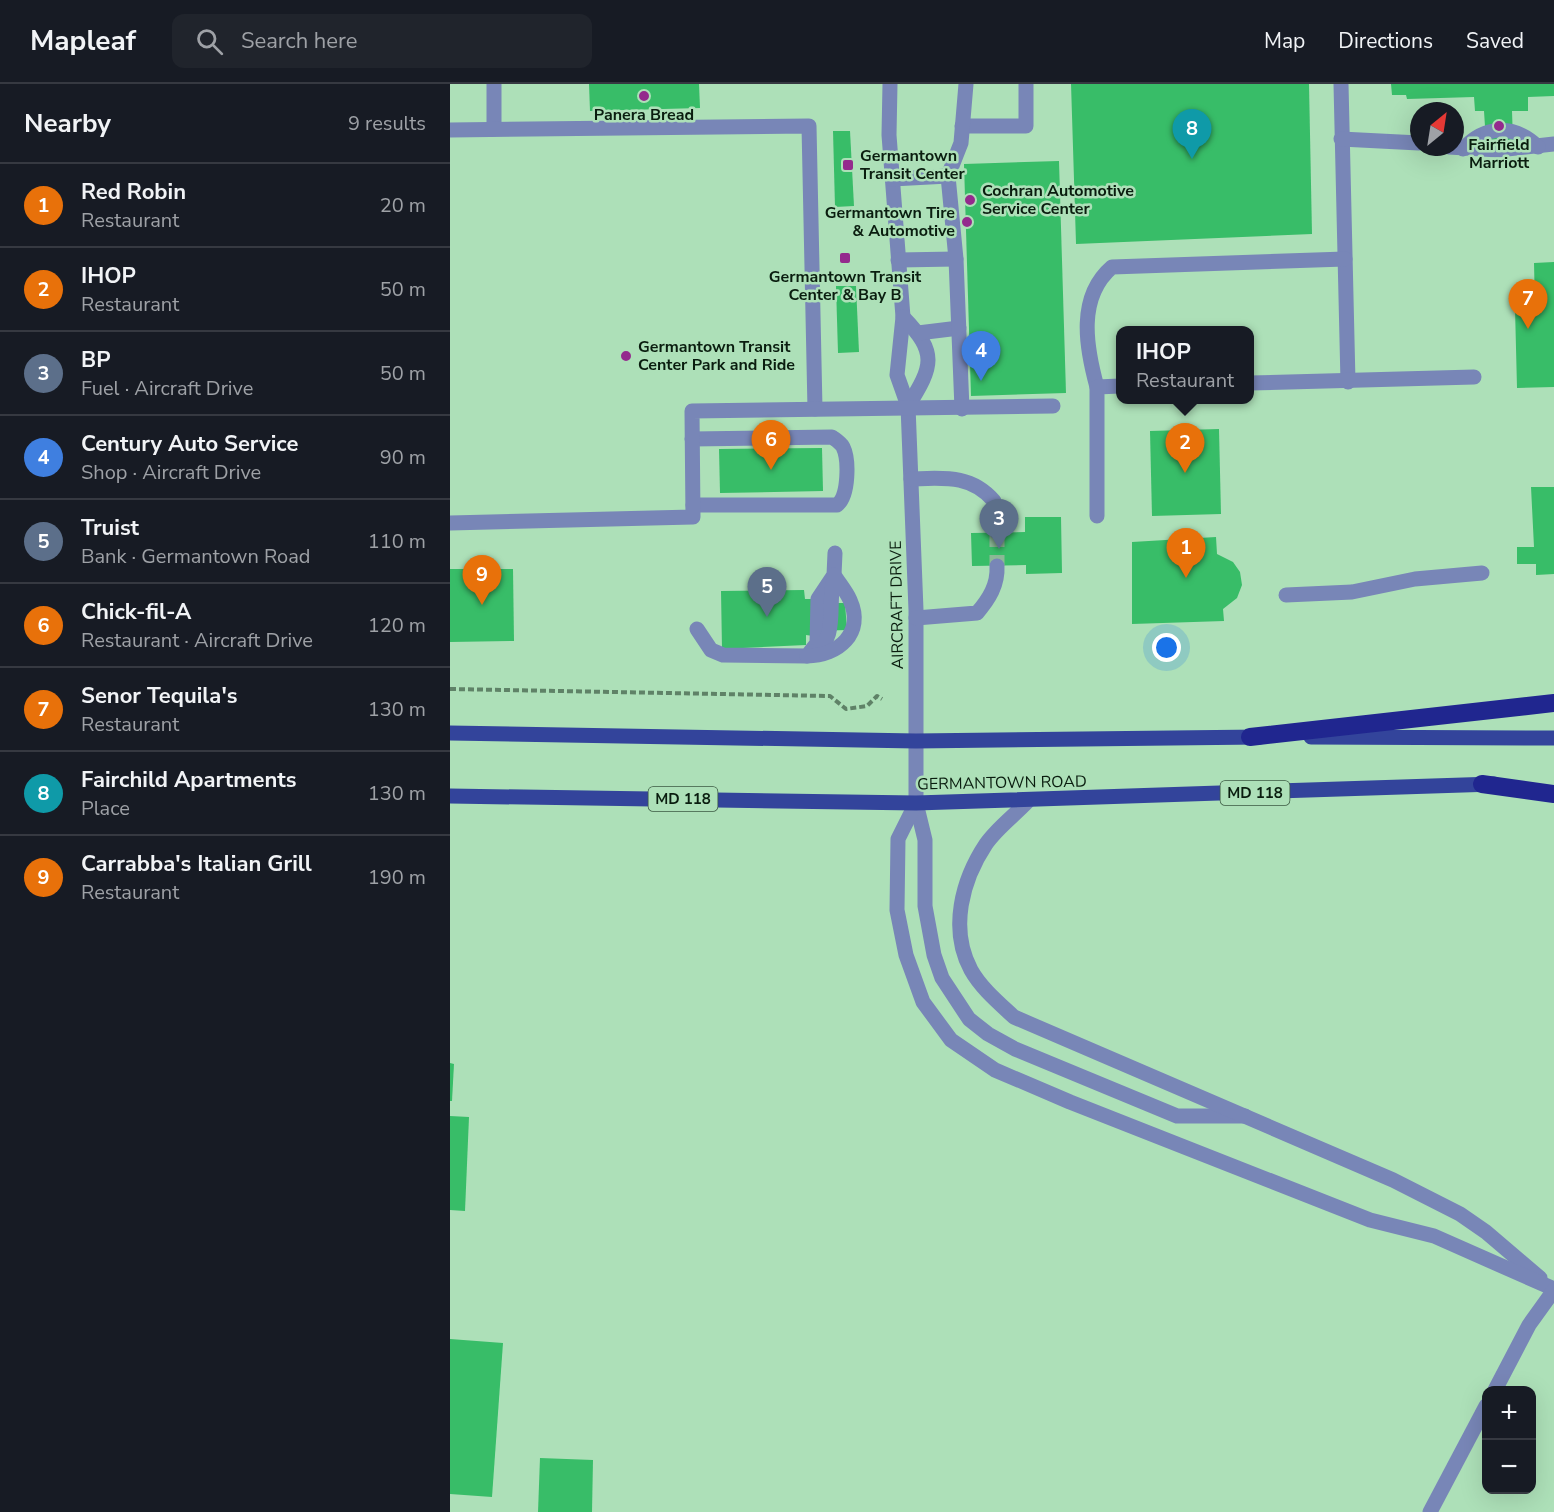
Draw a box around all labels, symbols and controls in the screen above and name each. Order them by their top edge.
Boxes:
search box [172,14,592,68]
text: Mapleaf [30,22,136,60]
icon: search [193,25,226,58]
text: Search here [241,26,358,56]
text: Map [1264,27,1305,55]
text: Directions [1338,27,1433,55]
text: Saved [1466,27,1524,55]
marker: Panera Bread [637,89,651,103]
north arrow [1410,102,1464,156]
place label: Panera Bread [594,104,694,126]
text: Nearby [24,106,111,141]
text: 9 results [348,110,426,137]
pin: 8 [1172,110,1212,159]
marker: Fairfield Marriott [1492,119,1506,133]
place label: Fairfield Marriott [1468,134,1530,174]
place label: Germantown Transit Center [860,145,965,185]
marker: Germantown Transit Center [841,158,855,172]
text: Red Robin [81,177,186,207]
place label: Cochran Automotive Service Center [982,180,1134,220]
text: 1 [38,192,50,219]
text: 20 m [380,192,426,219]
marker: Cochran Automotive Service Center [963,193,977,207]
place label: Germantown Tire & Automotive [825,202,955,242]
text: Restaurant [81,207,179,234]
marker: Germantown Tire & Automotive [960,215,974,229]
marker: Germantown Transit Center & Bay B [838,251,852,265]
text: IHOP [81,261,136,291]
place label: Germantown Transit Center & Bay B [769,266,922,306]
text: 2 [38,276,50,303]
text: 50 m [380,276,426,303]
pin: 7 [1508,280,1548,329]
text: Restaurant [81,291,179,318]
popup [1116,326,1254,404]
pin: 4 [962,332,1000,381]
place label: Germantown Transit Center Park and Ride [638,336,795,376]
text: IHOP [1136,337,1191,367]
text: BP [81,345,110,375]
marker: Germantown Transit Center Park and Ride [619,349,633,363]
text: 3 [38,360,50,387]
text: 50 m [380,360,426,387]
text: Restaurant [1136,367,1234,394]
text: Fuel · Aircraft Drive [81,375,253,402]
pin: 6 [752,420,790,470]
pin: 2 [1166,424,1204,473]
text: Century Auto Service [81,429,298,459]
text: 4 [38,444,50,471]
text: 90 m [380,444,426,471]
text: Shop · Aircraft Drive [81,459,261,486]
pin: 3 [980,500,1018,549]
text: Truist [81,513,139,543]
text: 5 [38,528,50,555]
text: 110 m [368,528,426,555]
pin: 1 [1166,528,1206,578]
street label: AIRCRAFT DRIVE [885,540,909,670]
text: Bank · Germantown Road [81,543,310,570]
pin: 9 [462,556,501,605]
pin: 5 [748,568,786,617]
text: Chick-fil-A [81,597,191,627]
text: 6 [38,612,50,639]
text: 120 m [368,612,426,639]
text: Restaurant · Aircraft Drive [81,627,313,654]
your location [1152,633,1181,662]
text: Senor Tequila's [81,681,237,711]
text: 7 [38,696,50,723]
text: 130 m [368,696,426,723]
text: Restaurant [81,711,179,738]
text: Fairchild Apartments [81,765,297,795]
street label: GERMANTOWN ROAD [917,771,1087,795]
text: 8 [38,780,50,807]
text: 130 m [368,780,426,807]
road number: MD 118 [1220,781,1290,805]
road number: MD 118 [648,787,718,811]
text: Place [81,795,130,822]
text: Carrabba's Italian Grill [81,849,312,879]
text: 9 [38,864,50,891]
text: 190 m [368,864,426,891]
text: Restaurant [81,879,179,906]
map controls [1482,1386,1536,1494]
button: + [1482,1386,1536,1440]
button: − [1482,1440,1536,1494]

